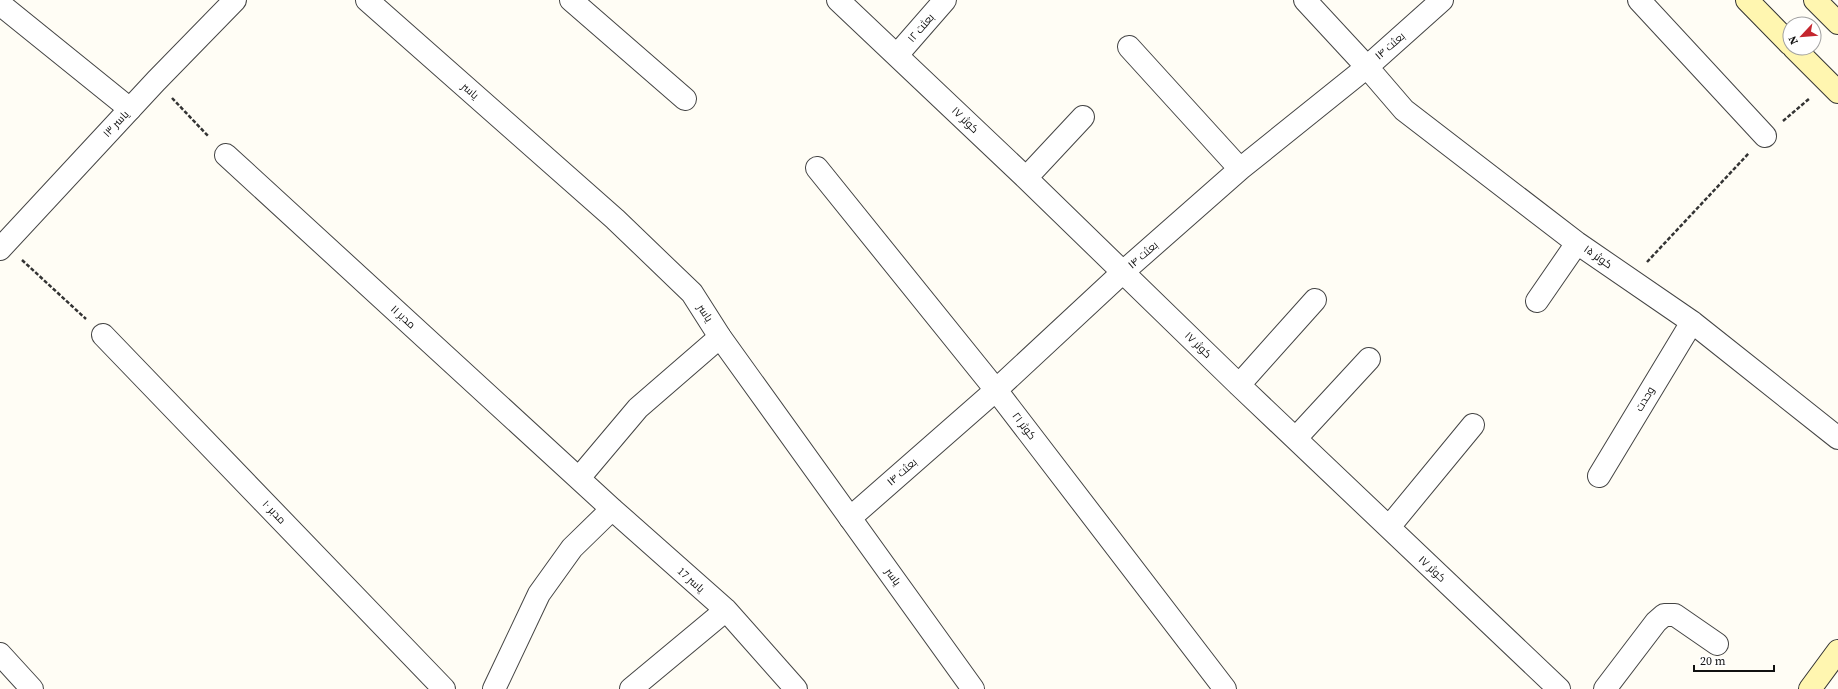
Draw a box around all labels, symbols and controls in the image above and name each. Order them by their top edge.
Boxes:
street label: بعثت ۱۲ [904,10,938,46]
north arrow [1782,16,1822,56]
street label: بعثت ۱۴ [1372,29,1408,63]
text: N [1785,33,1802,47]
street label: یاسر [457,79,482,103]
street label: کوثر ۱۷ [948,103,982,137]
street label: یاسر ۱۳ [100,107,132,141]
street label: بعثت ۱۴ [1125,238,1161,272]
street label: کوثر ۱۵ [1581,242,1615,272]
street label: یاسر [693,300,716,325]
street label: مدبر ۱۱ [387,302,419,332]
street label: کوثر ۱۷ [1181,328,1215,362]
street label: وحدت [1632,384,1658,414]
street label: کوثر ۲۱ [1009,409,1039,443]
street label: بعثت ۱۴ [884,455,920,489]
street label: مدبر ۱۰ [259,497,289,527]
street label: کوثر ۱۷ [1415,552,1449,586]
street label: یاسر 17 [674,564,708,596]
street label: یاسر [881,564,905,589]
scale bar [1694,647,1774,673]
text: 20 m [1700,653,1726,669]

